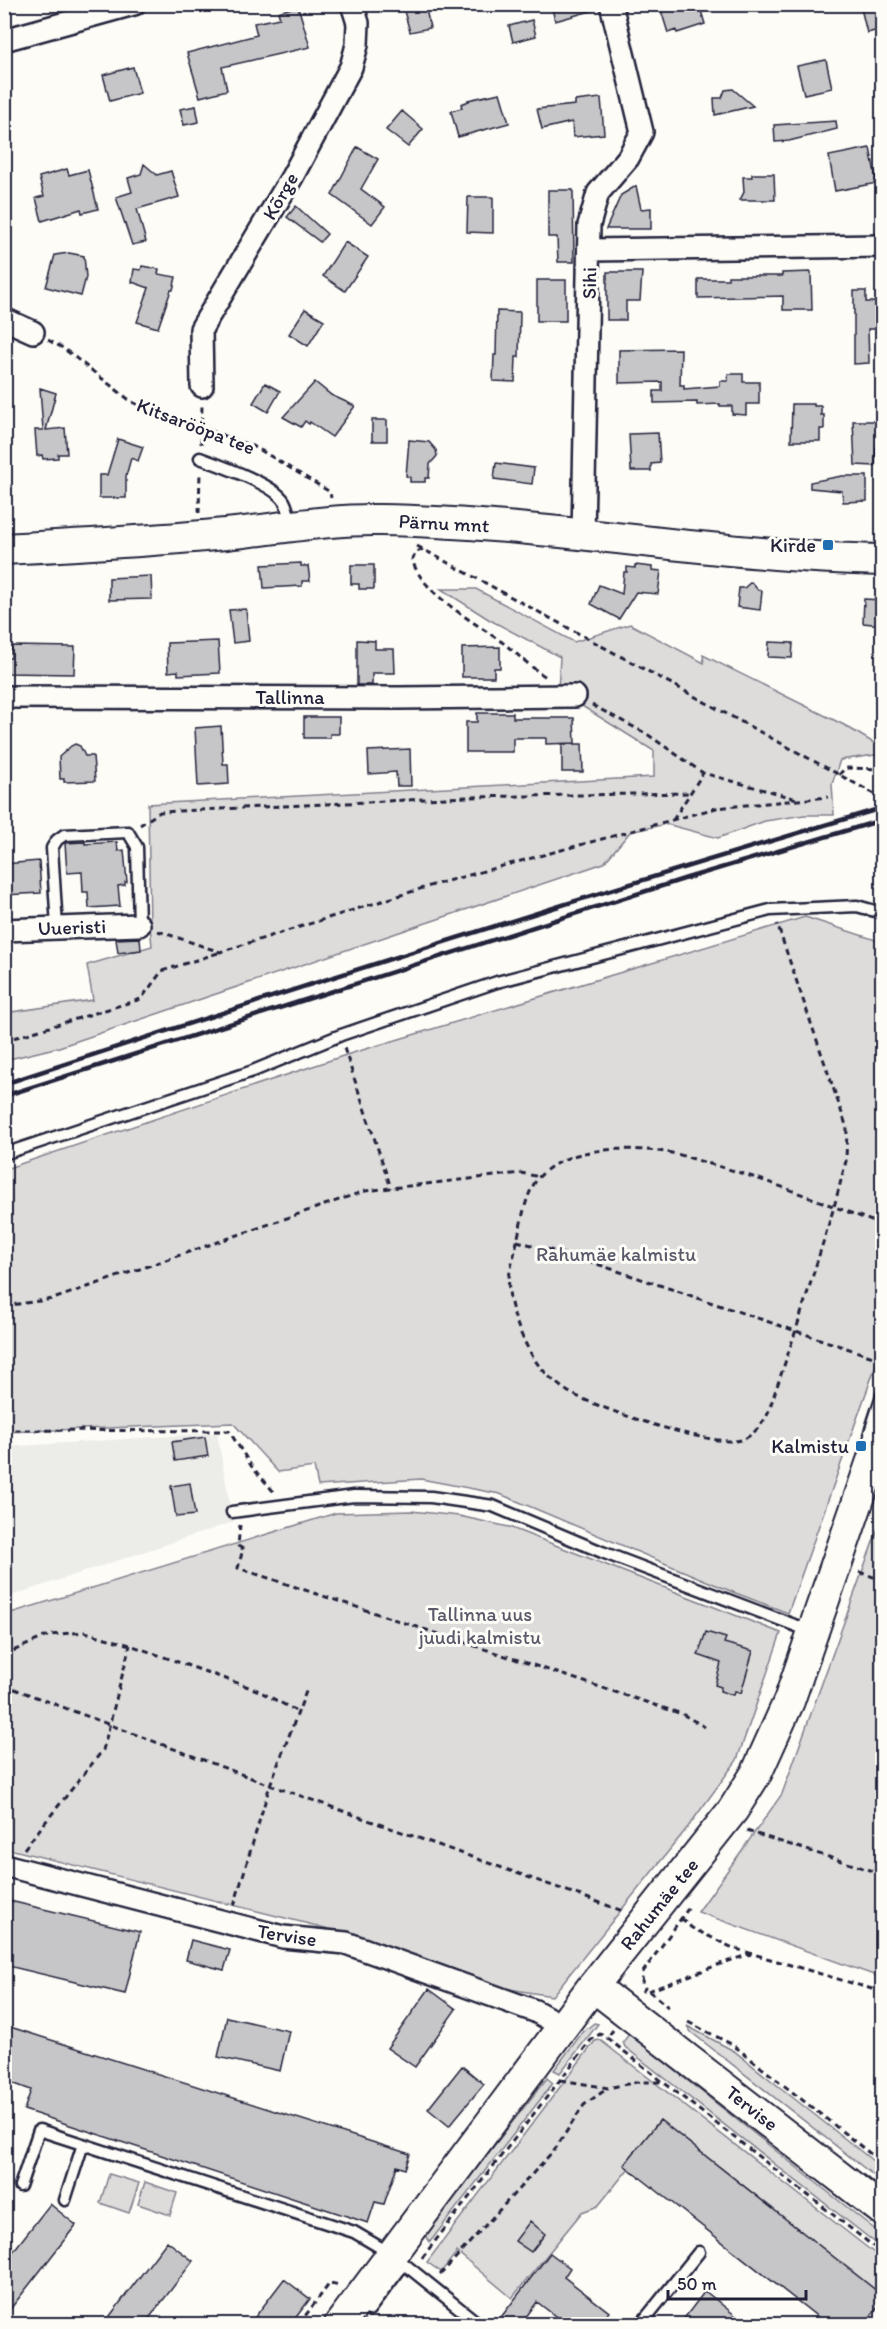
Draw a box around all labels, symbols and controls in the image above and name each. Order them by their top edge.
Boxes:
street label: Kõrge [257,168,303,224]
street label: Sihi [577,267,601,299]
street label: Kitsarööpa tee [134,392,258,460]
street label: Pärnu mnt [398,509,491,537]
place label: Kirde [770,533,816,557]
marker: Kirde [821,538,835,552]
street label: Tallinna [255,685,325,709]
street label: Uueristi [37,914,107,940]
park label: Rahumäe kalmistu [536,1242,696,1266]
place label: Kalmistu [771,1434,849,1458]
marker: Kalmistu [854,1439,868,1453]
park label: Tallinna uus juudi kalmistu [418,1602,541,1649]
street label: Rahumäe tee [615,1853,703,1955]
street label: Tervise [256,1918,318,1952]
street label: Tervise [721,2080,783,2136]
scale bar [668,2263,806,2301]
text: 50 m [677,2273,717,2295]

